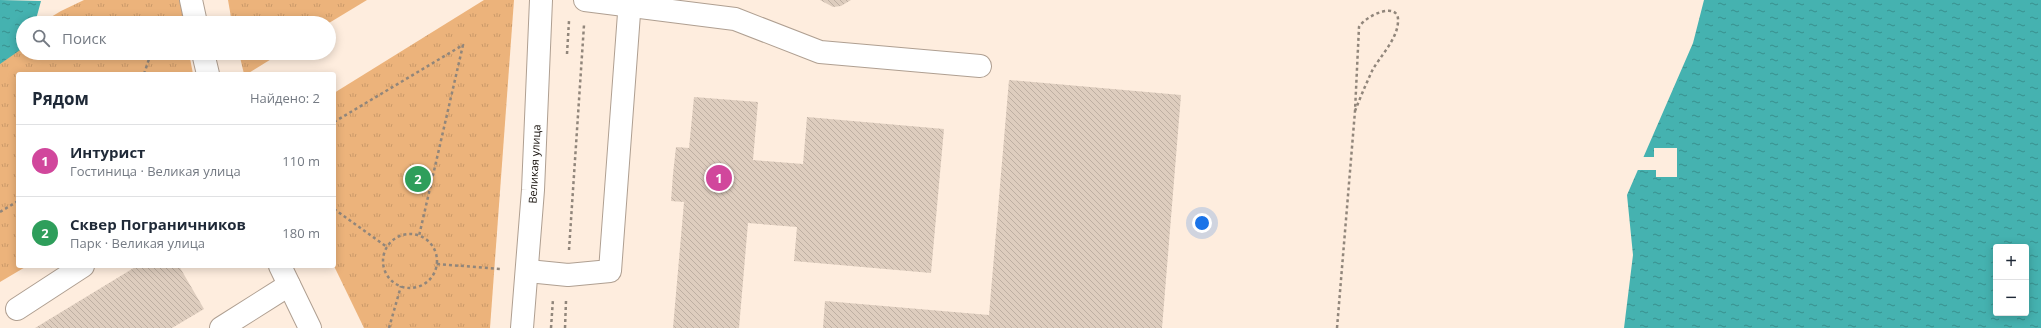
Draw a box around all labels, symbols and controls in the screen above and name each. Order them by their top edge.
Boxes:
search box [16,16,336,60]
icon: search [30,27,52,49]
text: Поиск [62,28,106,48]
text: Рядом [32,87,89,110]
text: Найдено: 2 [250,89,320,107]
street label: Великая улица [524,124,544,204]
text: Интурист [70,142,145,162]
text: 1 [41,152,49,170]
text: 110 m [282,152,320,170]
text: Гостиница · Великая улица [70,162,241,180]
pin: 1 [706,163,732,193]
pin: 2 [405,164,431,194]
your location [1192,213,1212,233]
text: Сквер Пограничников [70,214,246,234]
text: 2 [41,224,49,242]
text: 180 m [282,224,320,242]
text: Парк · Великая улица [70,234,205,252]
map controls [1993,244,2029,316]
button: + [1993,244,2029,280]
button: − [1993,280,2029,316]

